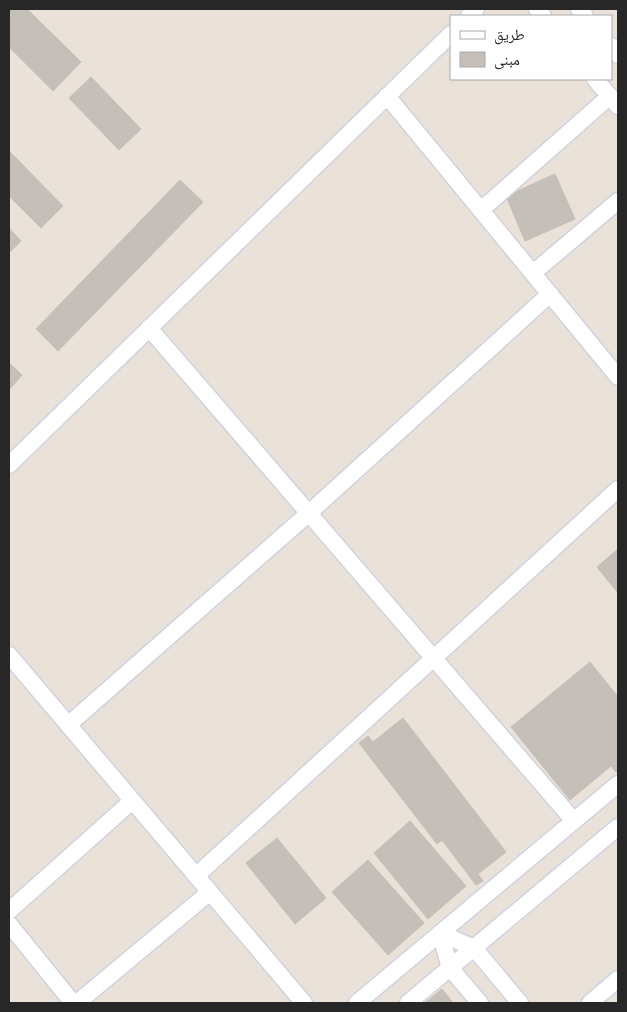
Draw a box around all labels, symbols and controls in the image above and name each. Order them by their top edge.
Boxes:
legend [450,15,612,80]
text: طريق [494,25,525,45]
text: مبنى [494,50,520,70]

